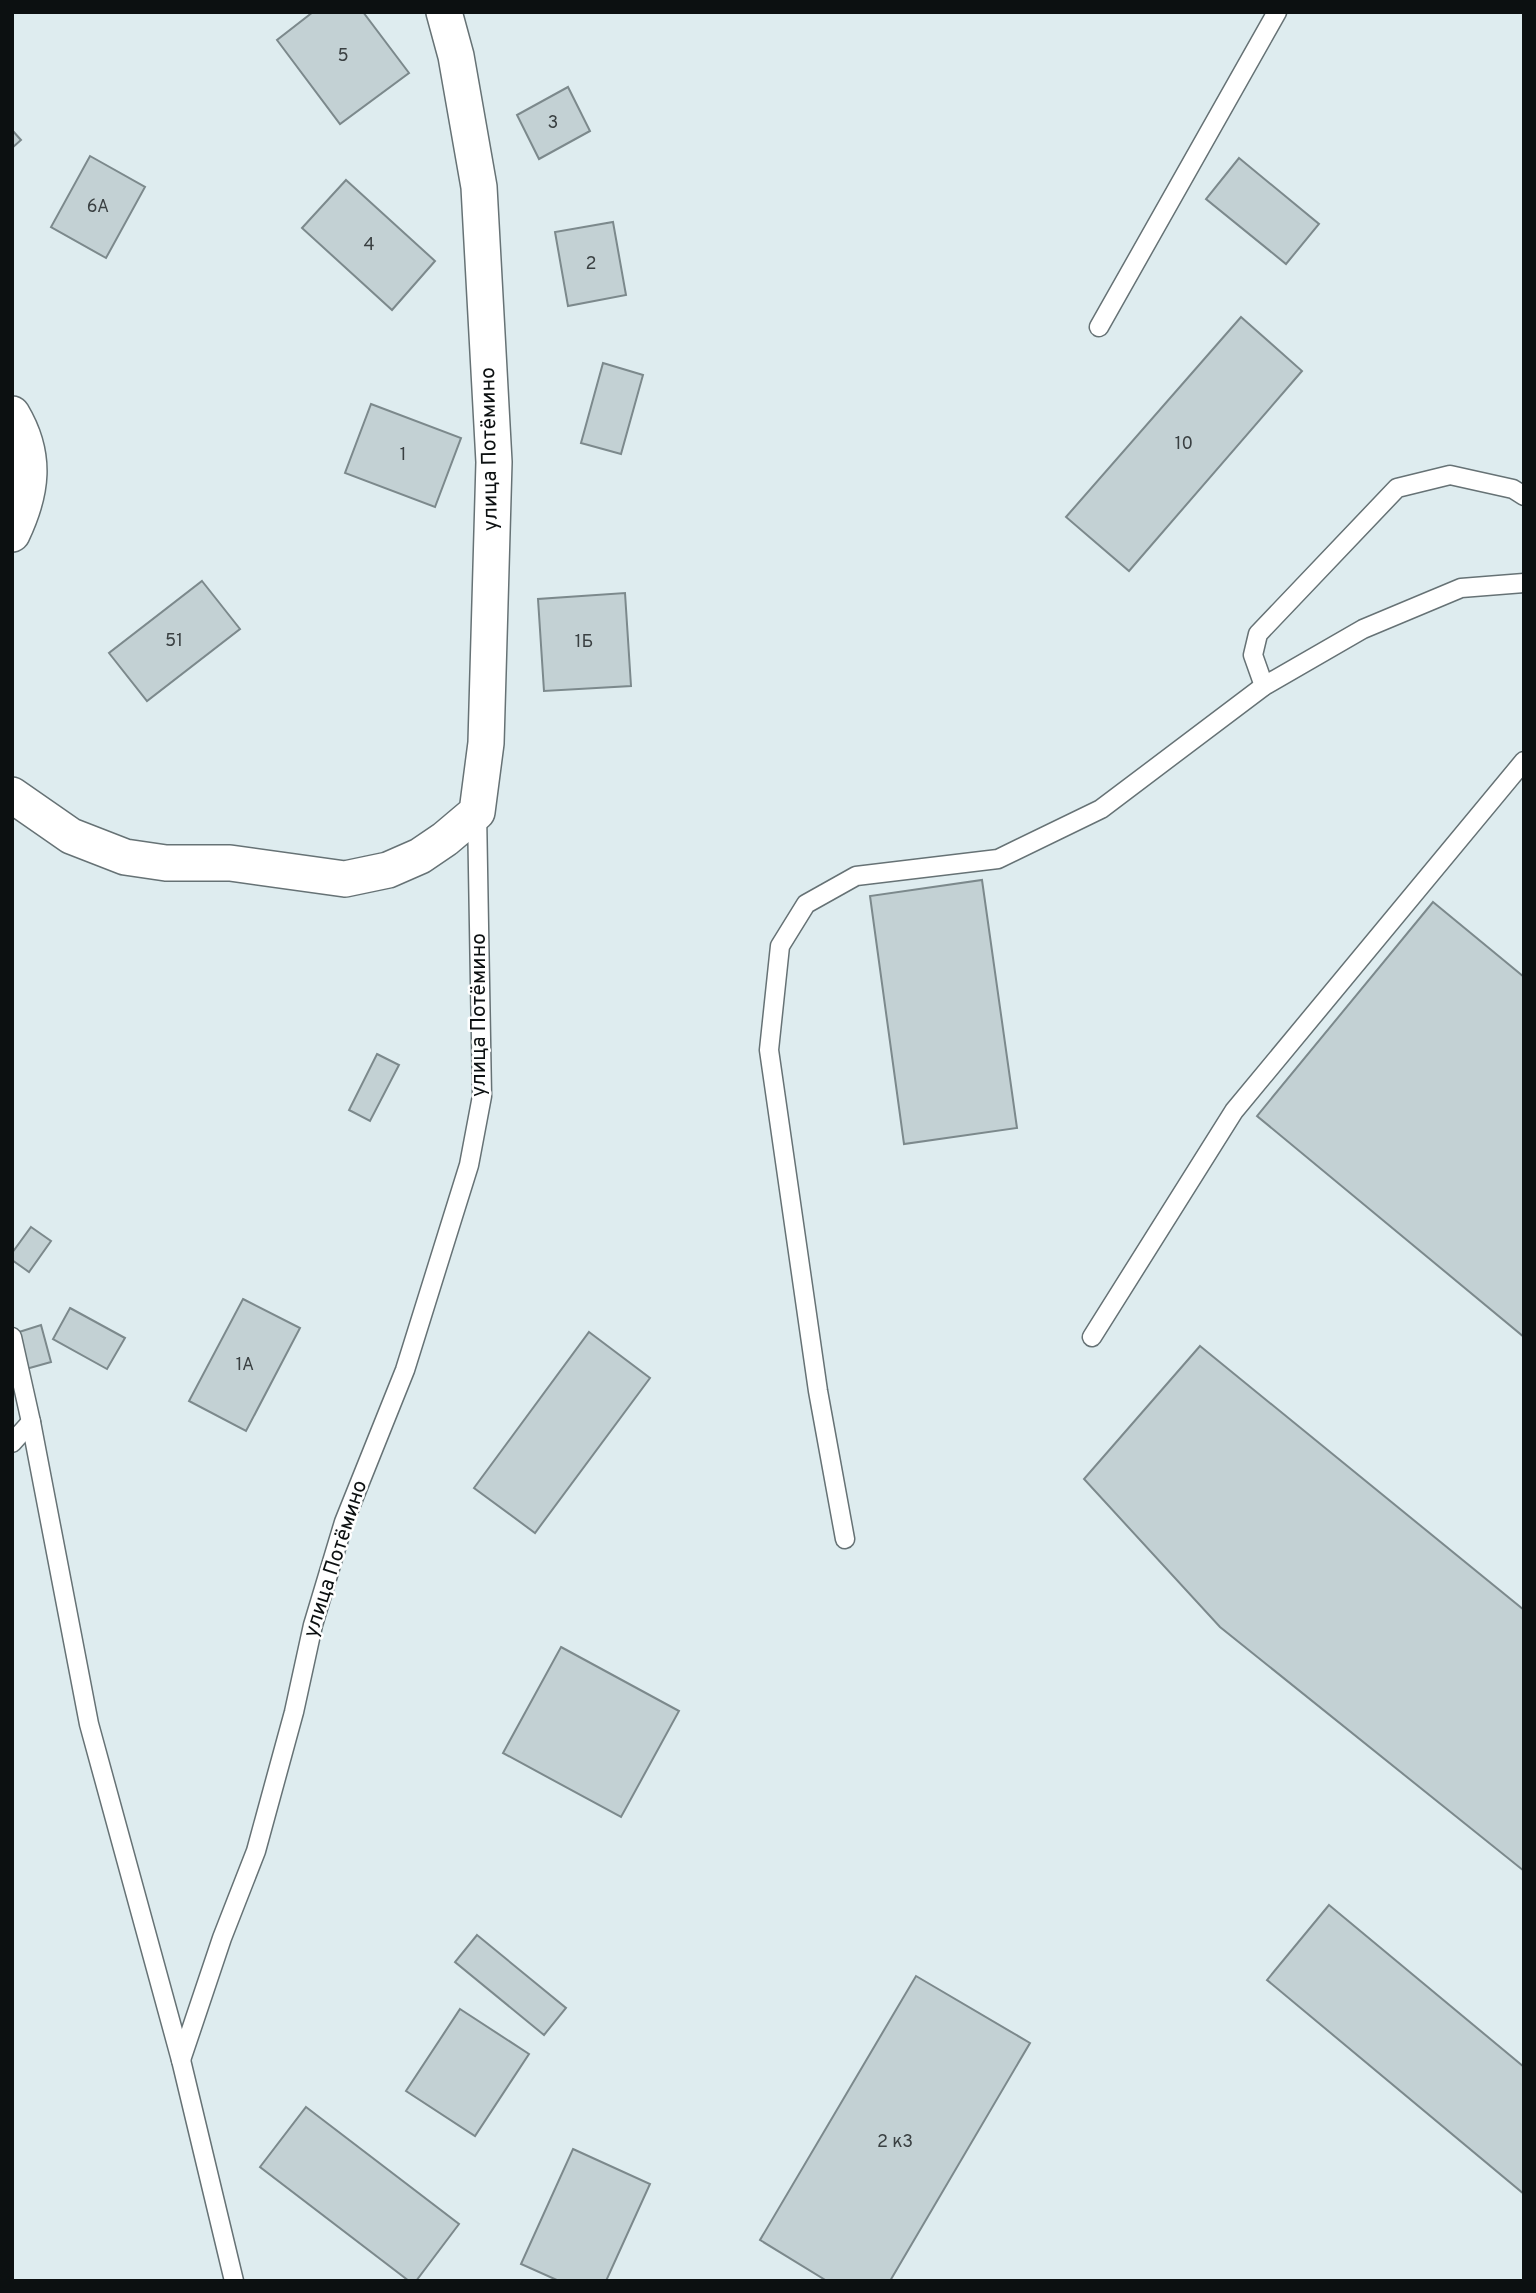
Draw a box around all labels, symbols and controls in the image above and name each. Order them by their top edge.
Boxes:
house number: 5 [337,45,349,68]
house number: 3 [548,112,558,135]
house number: 6А [87,196,109,219]
house number: 4 [363,234,375,257]
house number: 2 [585,253,597,276]
street label: улица Потёмино [475,367,505,531]
house number: 10 [1175,433,1193,456]
house number: 1 [400,444,406,467]
house number: 51 [165,630,183,653]
house number: 1Б [575,631,593,654]
street label: улица Потёмино [466,933,493,1097]
house number: 1А [236,1354,254,1377]
street label: улица Потёмино [298,1477,374,1641]
house number: 2 к3 [877,2131,913,2154]

